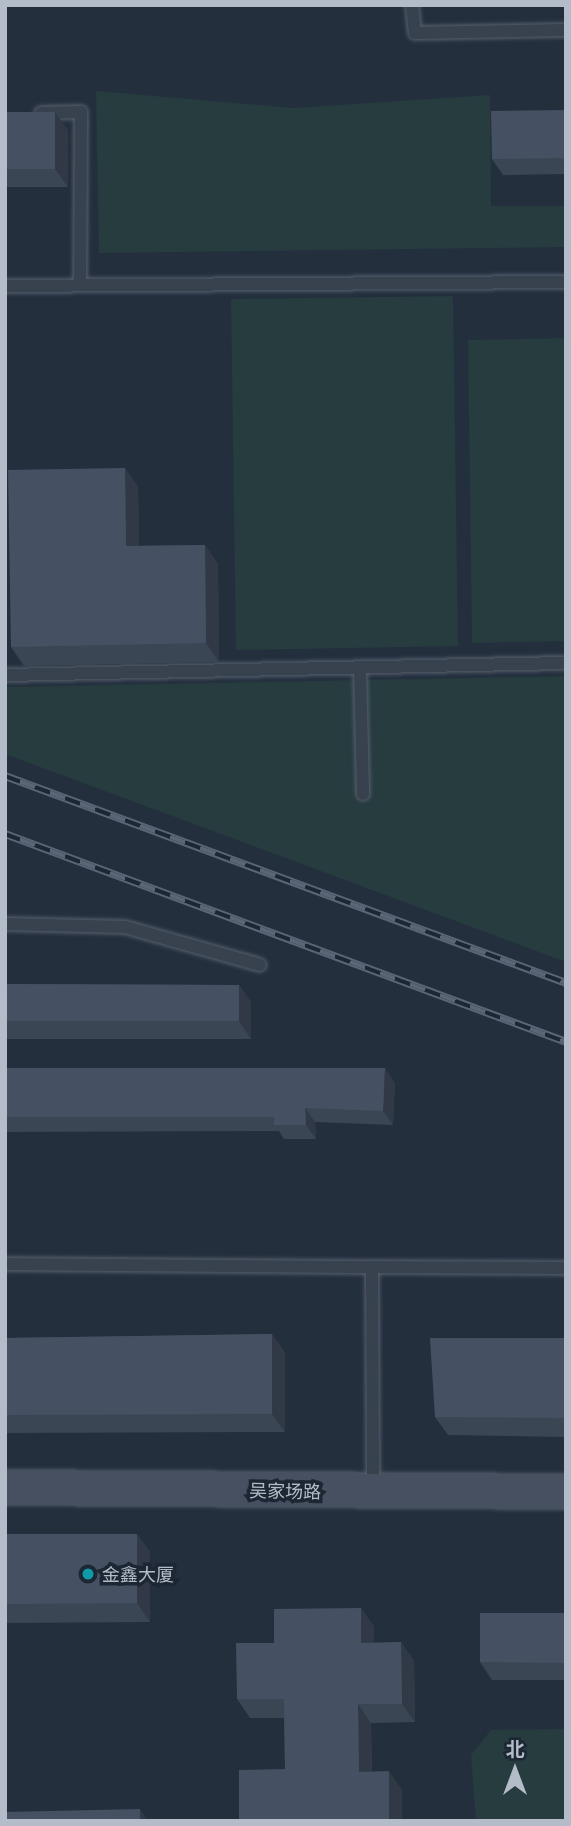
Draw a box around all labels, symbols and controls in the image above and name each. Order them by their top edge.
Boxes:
street label: 吴家场路 [249,1480,321,1502]
place label: 金鑫大厦 [102,1563,174,1585]
marker: 金鑫大厦 [80,1566,96,1582]
north arrow [480,1735,550,1805]
text: 北 [505,1736,525,1762]

